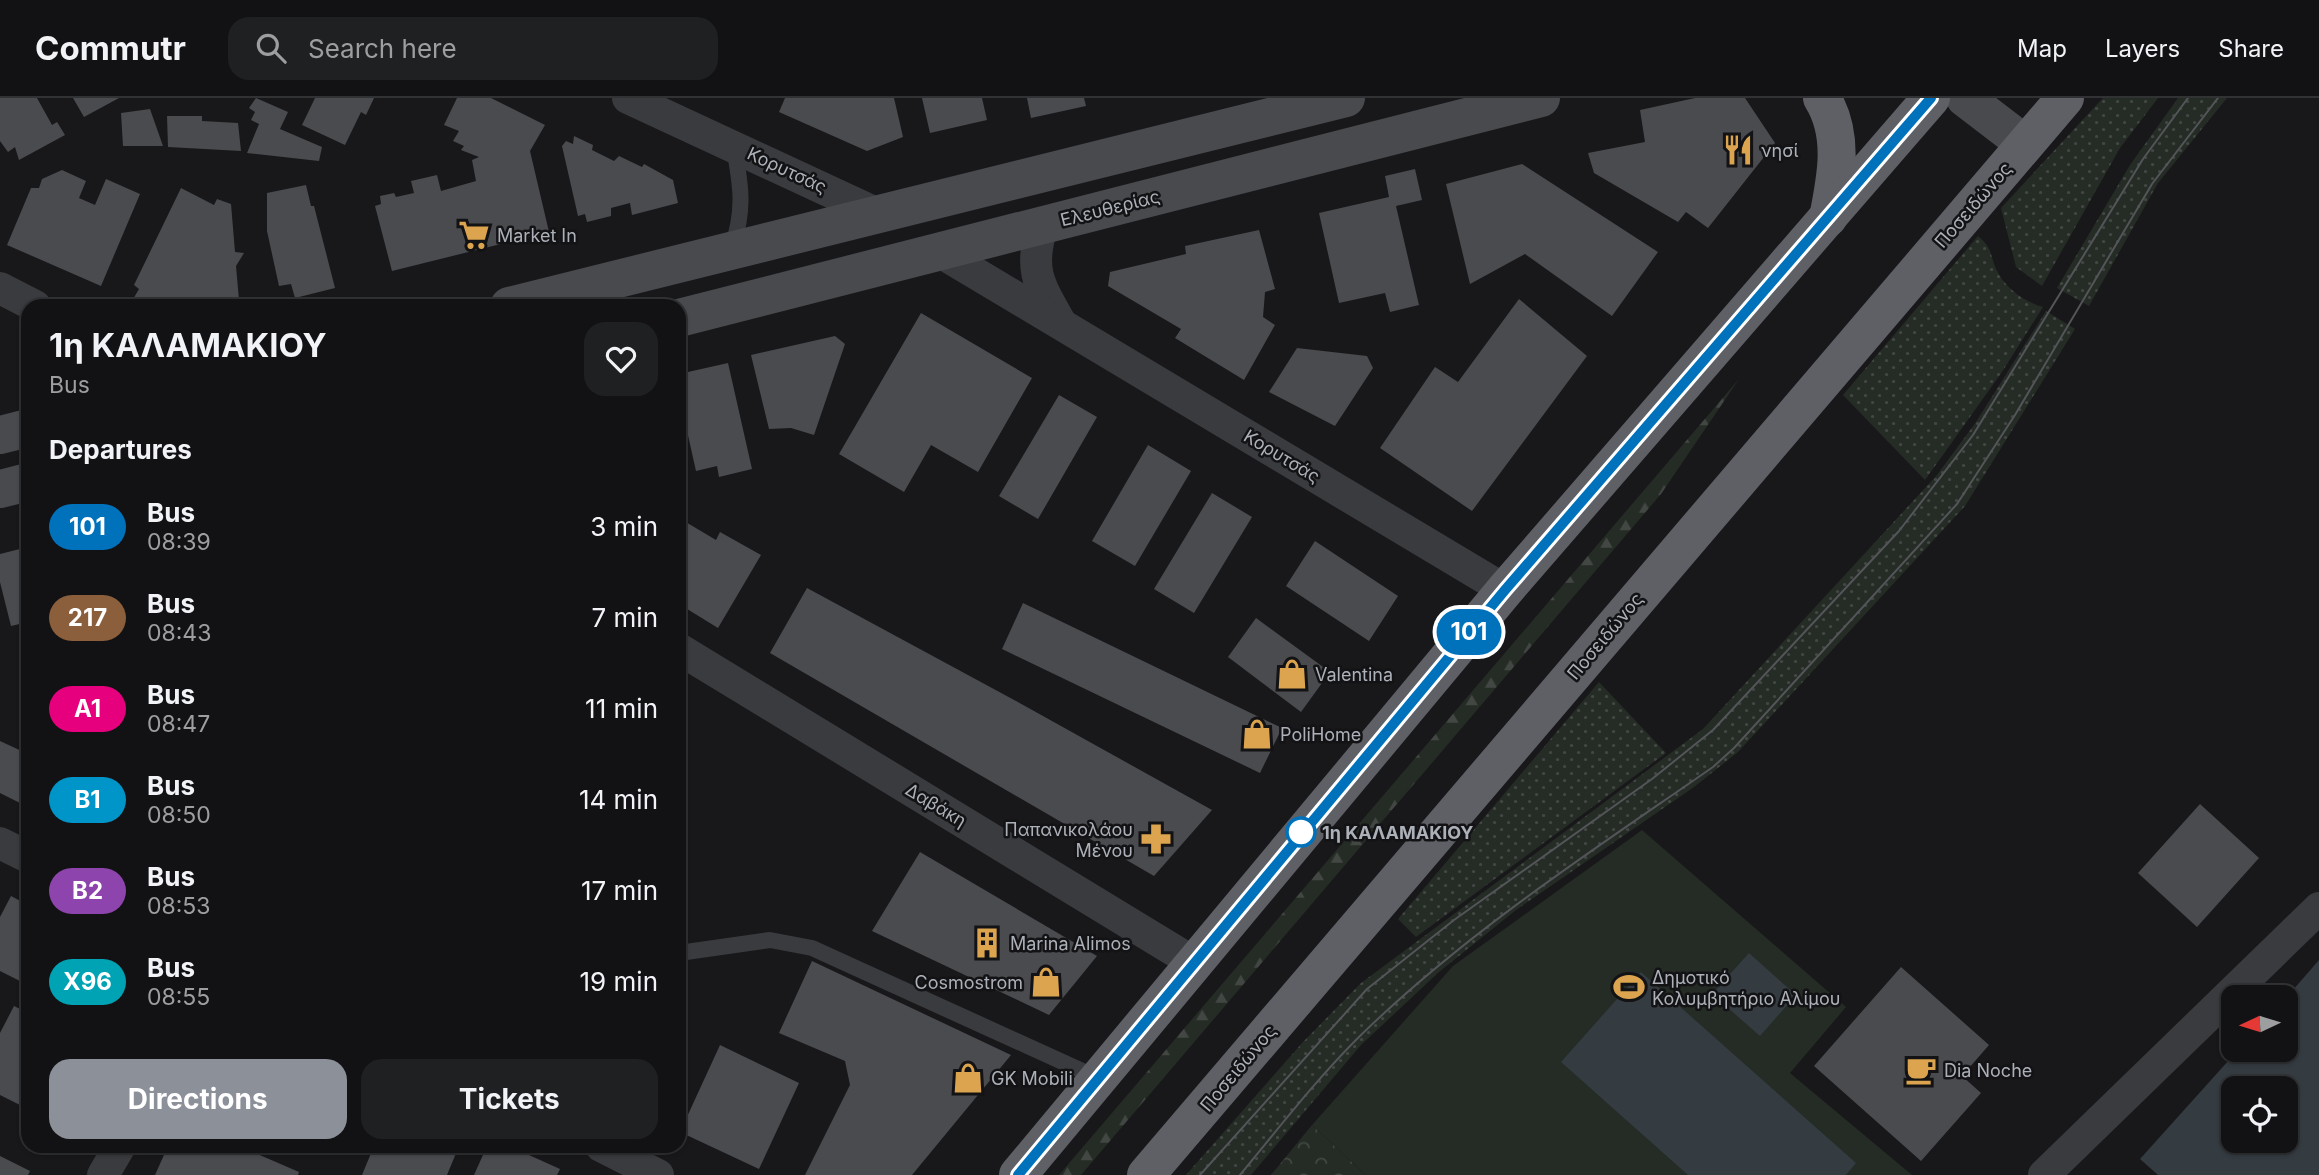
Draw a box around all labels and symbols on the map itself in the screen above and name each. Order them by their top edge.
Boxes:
restaurant icon: νησί [1721,133,1755,167]
place label: νησί [1761,140,1798,161]
street label: Κορυτσάς [744,143,830,197]
street label: Ποσειδώνος [1930,158,2016,252]
street label: Ελευθερίας [1058,186,1162,230]
supermarket icon: Market In [457,218,491,252]
place label: Market In [497,225,577,246]
street label: Κορυτσάς [1240,425,1324,487]
street label: Ποσειδώνος [1563,589,1647,683]
line badge: 101 [1429,609,1509,655]
shop icon: Valentina [1275,657,1309,691]
place label: Valentina [1315,664,1393,685]
shop icon: PoliHome [1240,717,1274,751]
place label: PoliHome [1280,724,1361,745]
street label: Δαβάκη [902,779,970,831]
marker: 1η ΚΑΛΑΜΑΚΙΟΥ [1286,817,1316,847]
place label: Παπανικολάου Μένου [1004,819,1133,861]
pharmacy icon: Παπανικολάου Μένου [1139,822,1173,856]
place label: 1η ΚΑΛΑΜΑΚΙΟΥ [1322,822,1473,843]
building icon: Marina Alimos [970,926,1004,960]
place label: Marina Alimos [1010,933,1131,954]
shop icon: Cosmostrom [1029,965,1063,999]
place label: Δημοτικό Κολυμβητήριο Αλίμου [1652,967,1840,1009]
sports icon: Δημοτικό Κολυμβητήριο Αλίμου [1612,970,1646,1004]
place label: Cosmostrom [915,972,1023,993]
north arrow [2221,985,2298,1062]
street label: Ποσειδώνος [1196,1021,1280,1115]
cafe icon: Dia Noche [1904,1053,1938,1087]
place label: Dia Noche [1944,1060,2032,1081]
shop icon: GK Mobili [951,1061,985,1095]
place label: GK Mobili [991,1068,1073,1089]

